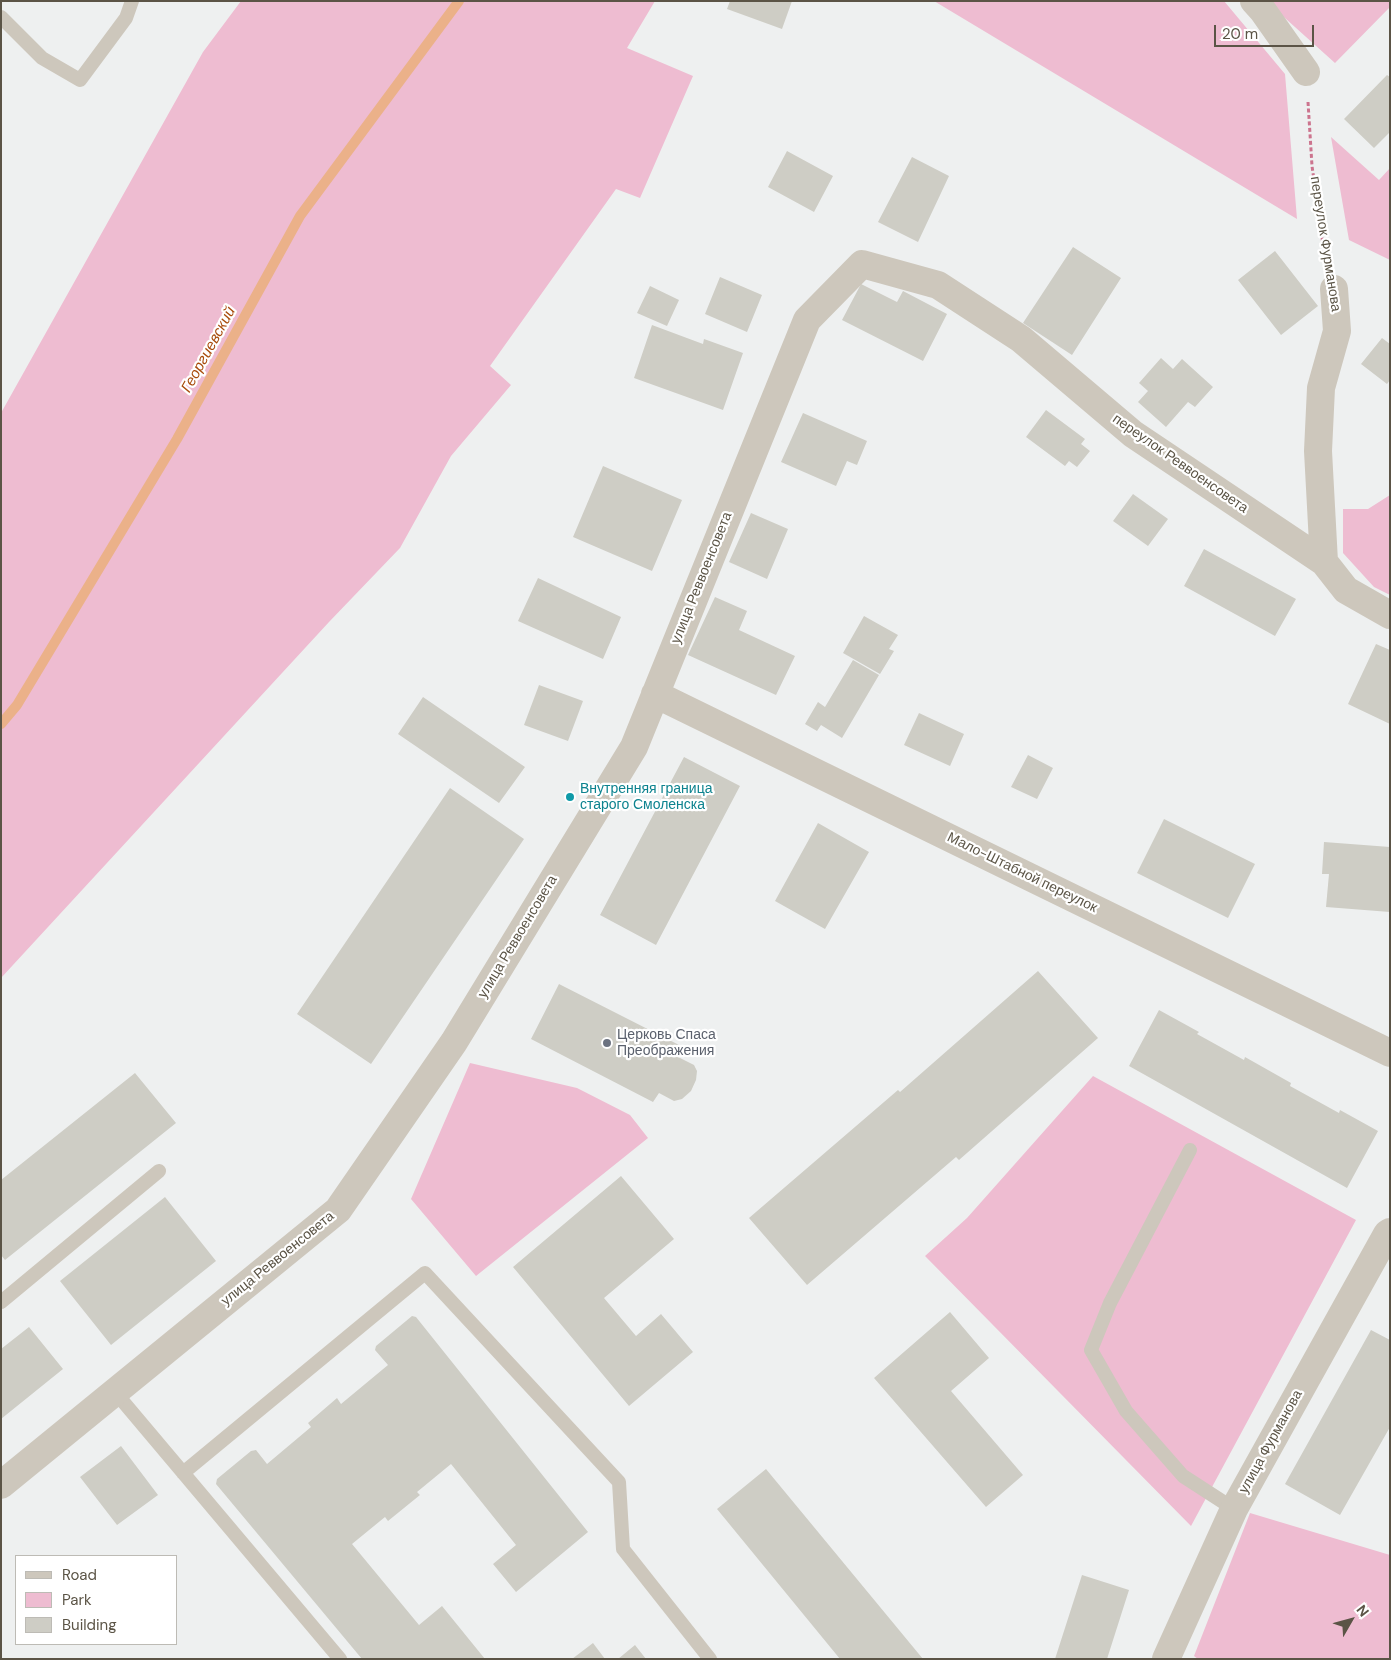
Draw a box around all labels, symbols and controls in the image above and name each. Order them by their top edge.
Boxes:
scale bar [1216,15,1316,47]
text: 20 m [1222,24,1258,44]
street label: переулок Фурманова [1306,175,1344,313]
water label: Георгиевский [178,304,240,396]
street label: переулок Реввоенсовета [1109,411,1251,517]
street label: улица Реввоенсовета [668,510,736,646]
place label: Внутренняя граница старого Смоленска [580,781,712,814]
marker: Внутренняя граница старого Смоленска [564,791,576,803]
street label: Мало-Штабной переулок [944,829,1100,917]
street label: улица Реввоенсовета [475,873,561,1001]
place label: Церковь Спаса Преображения [617,1027,716,1060]
marker: Церковь Спаса Преображения [601,1037,613,1049]
street label: улица Реввоенсовета [218,1208,338,1310]
street label: улица Фурманова [1236,1387,1306,1497]
legend [15,1555,178,1645]
text: Road [62,1565,97,1585]
text: Park [62,1590,92,1610]
north arrow [1326,1595,1376,1645]
text: N [1353,1601,1373,1620]
text: Building [62,1615,117,1635]

